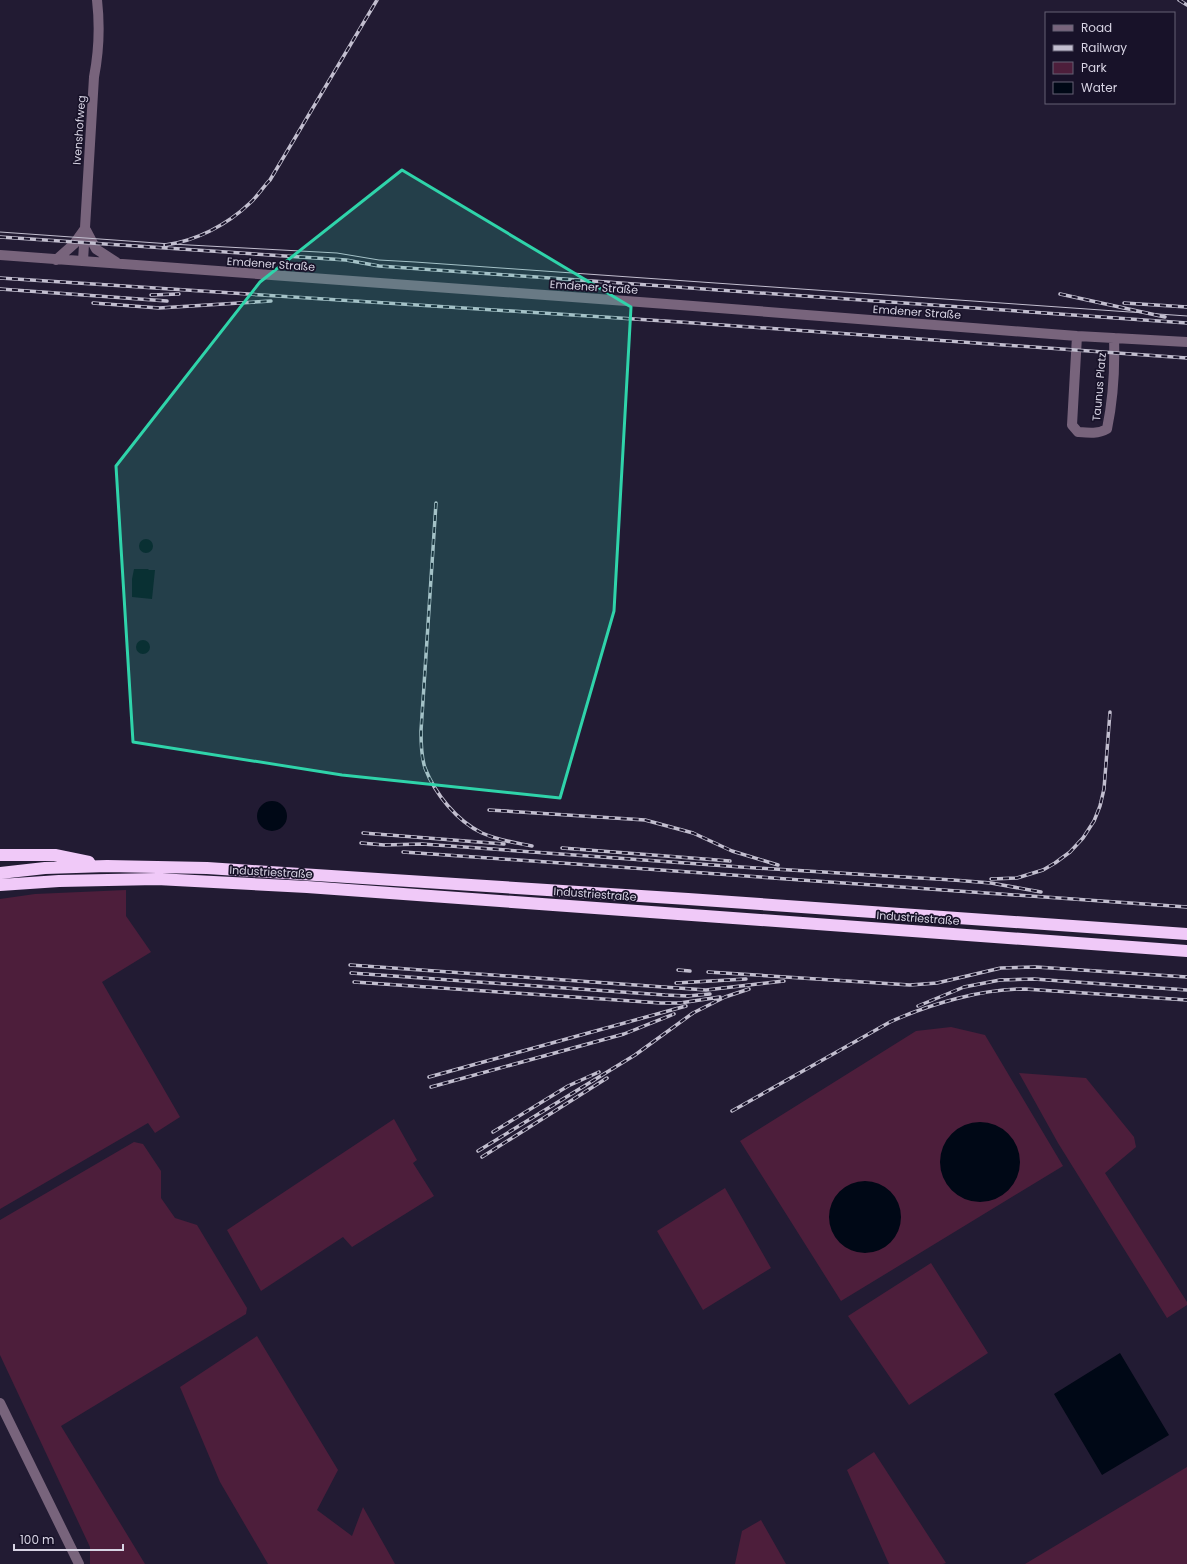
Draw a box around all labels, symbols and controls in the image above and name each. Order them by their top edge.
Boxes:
legend [1045,12,1175,104]
text: Road [1081,19,1112,36]
text: Railway [1081,39,1127,56]
text: Park [1081,59,1108,76]
text: Water [1081,79,1118,96]
street label: Ivenshofweg [69,95,89,165]
street label: Emdener Straße [226,253,316,275]
street label: Emdener Straße [549,276,639,298]
street label: Emdener Straße [872,301,962,323]
street label: Taunus Platz [1088,352,1110,422]
street label: Industriestraße [229,862,313,882]
street label: Industriestraße [553,883,637,905]
street label: Industriestraße [876,907,960,929]
scale bar [14,1526,123,1552]
text: 100 m [20,1531,54,1548]

